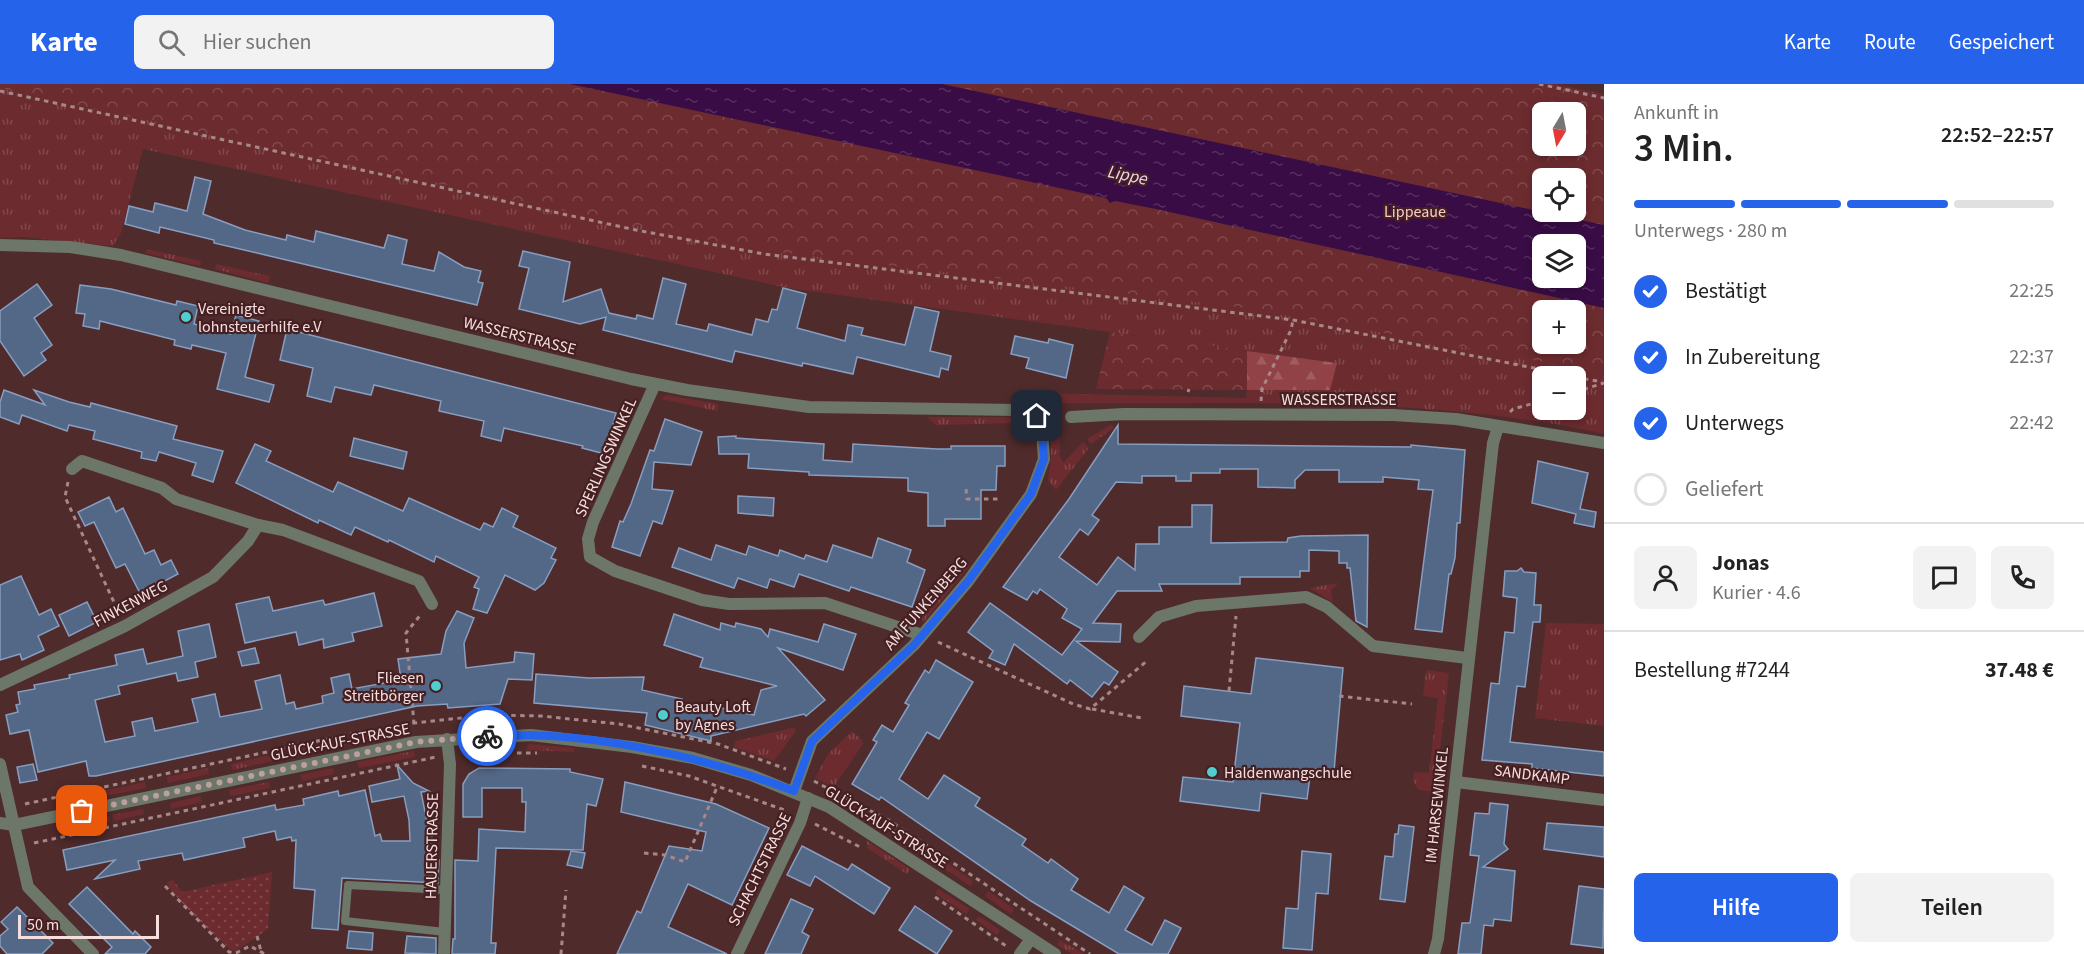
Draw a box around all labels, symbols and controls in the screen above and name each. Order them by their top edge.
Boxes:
search box [134,15,554,69]
text: Karte [30,22,98,62]
icon: search [155,26,188,59]
text: Hier suchen [203,26,312,58]
text: Karte [1784,27,1831,57]
text: Route [1864,27,1916,57]
text: Gespeichert [1949,27,2054,57]
text: Ankunft in [1634,99,1719,127]
north arrow [1532,102,1586,156]
map controls [1532,102,1586,420]
text: 22:52–22:57 [1941,119,2054,151]
text: 3 Min. [1634,121,1734,177]
water label: Lippe [1105,159,1151,192]
button: locate [1532,168,1586,222]
park label: Lippeaue [1384,201,1446,223]
text: Unterwegs · 280 m [1634,217,1787,245]
button: layers [1532,234,1586,288]
icon: check [1634,275,1667,308]
text: Bestätigt [1685,275,1767,307]
text: 22:25 [2009,277,2054,305]
place label: Vereinigte lohnsteuerhilfe e.V [198,298,322,338]
button: + [1532,300,1586,354]
marker: Vereinigte lohnsteuerhilfe e.V [179,310,193,324]
street label: WASSERSTRASSE [461,311,578,361]
icon: check [1634,341,1667,374]
text: In Zubereitung [1685,341,1820,373]
text: 22:37 [2009,343,2054,371]
button: − [1532,366,1586,420]
street label: WASSERSTRASSE [1281,389,1397,411]
pin [1011,390,1062,441]
street label: SPERLINGSWINKEL [570,394,642,521]
icon: home [1020,399,1053,432]
icon: check [1634,407,1667,440]
text: Unterwegs [1685,407,1784,439]
text: 22:42 [2009,409,2054,437]
text: Geliefert [1685,473,1764,505]
button: person [1634,546,1697,609]
button: chat [1913,546,1976,609]
button: phone [1991,546,2054,609]
text: Jonas [1712,547,1769,579]
street label: AM FUNKENBERG [879,552,972,655]
street label: FINKENWEG [89,575,172,633]
text: Kurier · 4.6 [1712,579,1801,607]
text: Bestellung #7244 [1634,654,1790,686]
text: 37.48 € [1985,654,2054,686]
place label: Fliesen Streitbörger [344,667,424,707]
marker: Fliesen Streitbörger [429,679,443,693]
place label: Beauty Loft by Agnes [675,696,751,736]
courier [457,706,517,766]
marker: Beauty Loft by Agnes [656,708,670,722]
street label: GLÜCK-AUF-STRASSE [269,718,412,766]
icon: bike [471,720,504,753]
street label: IM HARSEWINKEL [1420,746,1454,864]
street label: SANDKAMP [1493,759,1571,791]
place label: Haldenwangschule [1224,762,1352,784]
marker: Haldenwangschule [1205,765,1219,779]
street label: GLÜCK-AUF-STRASSE [821,780,952,874]
pin [56,785,107,836]
street label: HAUERSTRASSE [420,793,444,899]
icon: bag [65,794,98,827]
street label: SCHACHTSTRASSE [723,809,797,930]
button: Hilfe [1634,873,1838,942]
button: Teilen [1850,873,2054,942]
scale bar [18,912,159,940]
text: 50 m [27,914,59,936]

